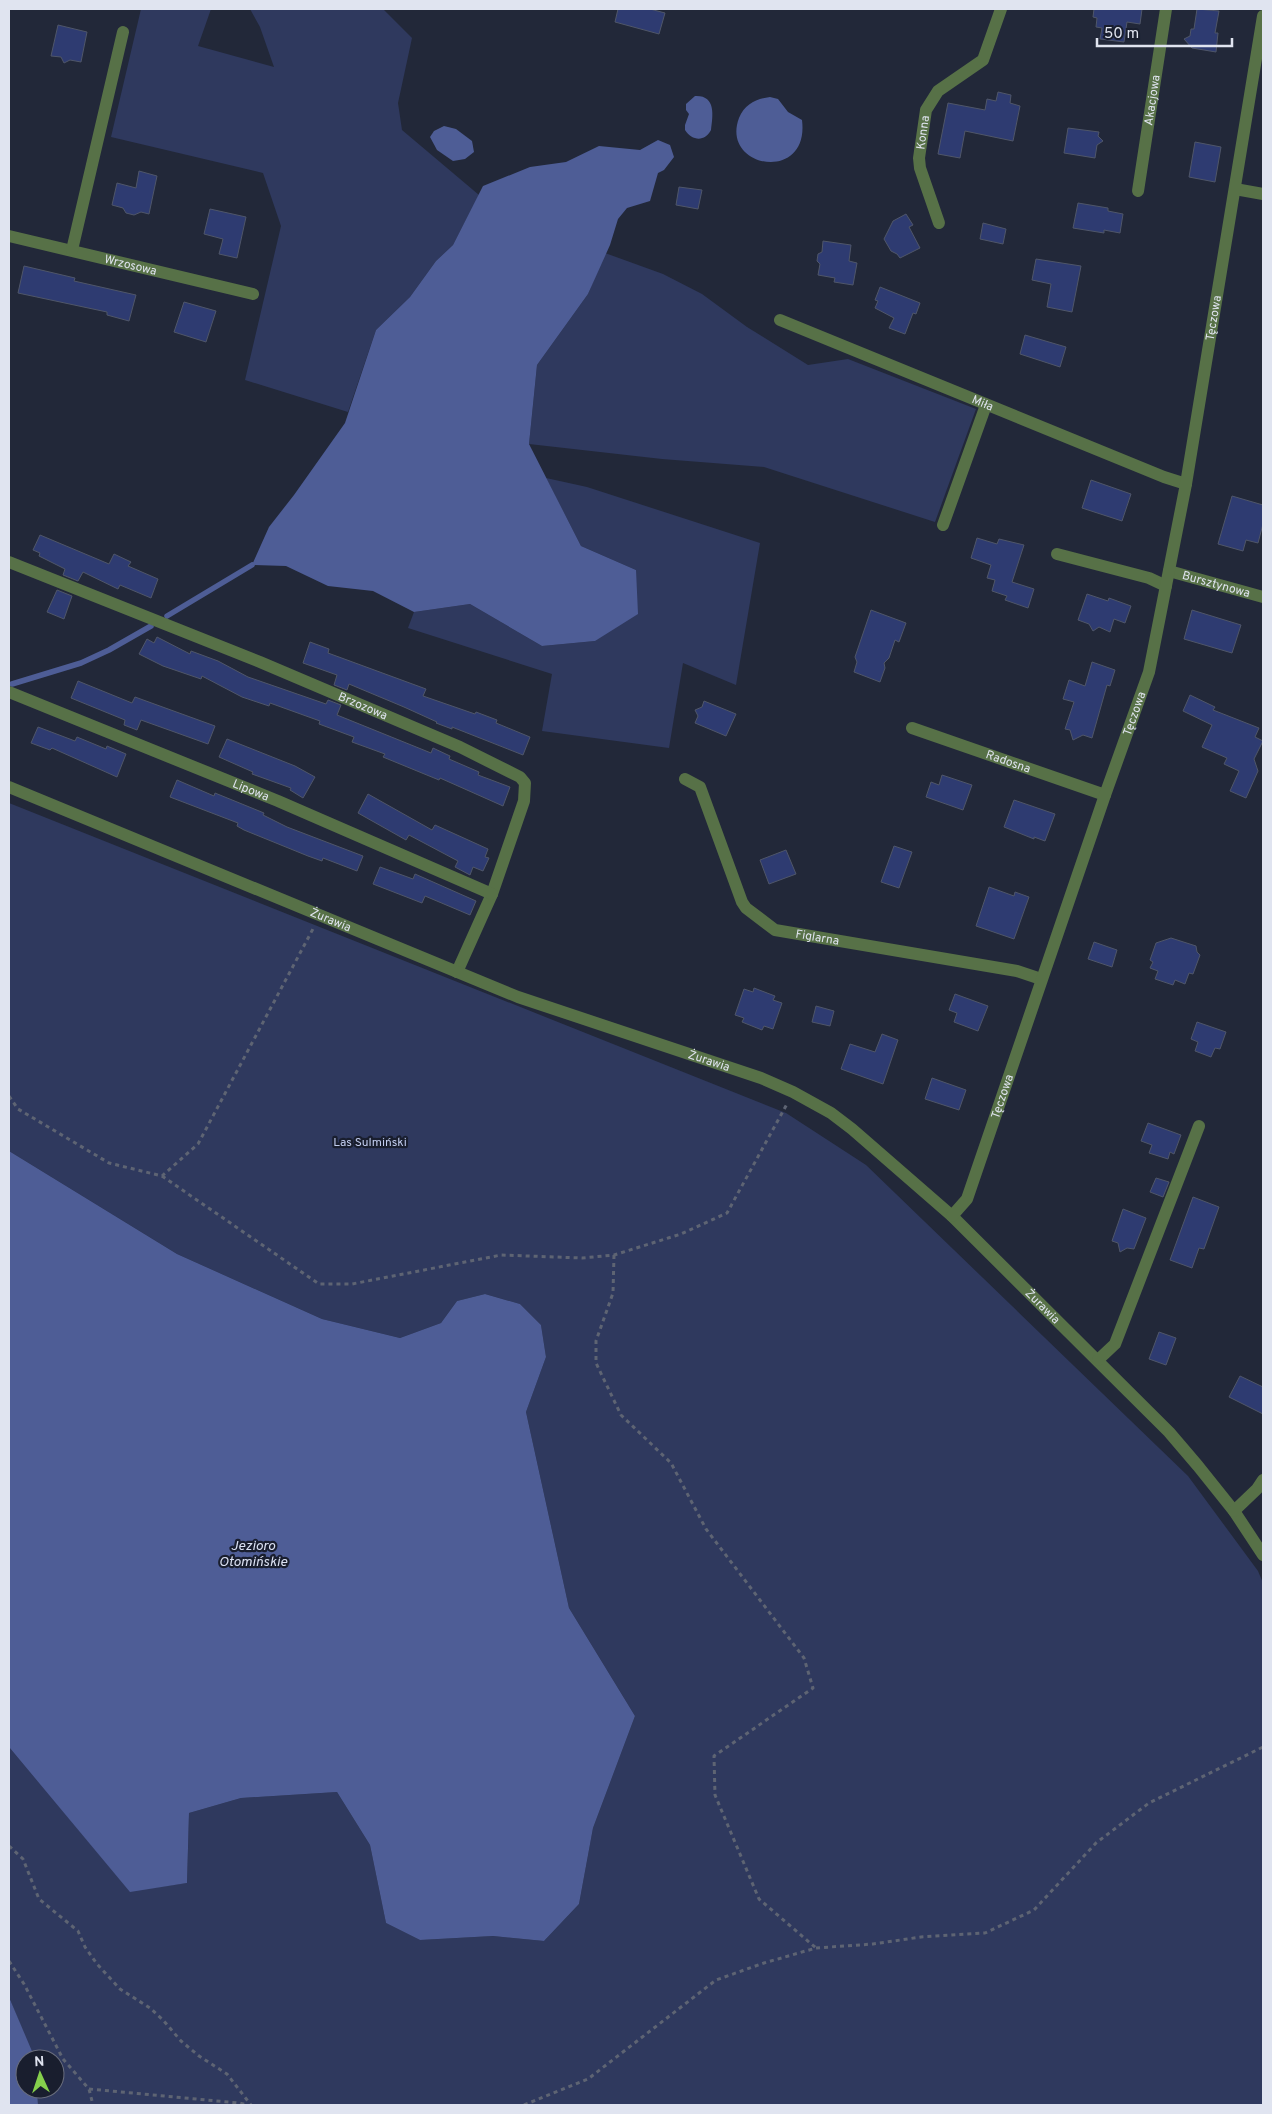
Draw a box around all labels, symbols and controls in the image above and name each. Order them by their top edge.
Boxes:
scale bar [1097,15,1232,47]
text: 50 m [1104,25,1139,44]
street label: Akacjowa [1141,74,1165,127]
street label: Konna [913,115,934,151]
street label: Wrzosowa [103,252,158,280]
street label: Tęczowa [1203,294,1226,342]
street label: Miła [969,392,996,415]
street label: Bursztynowa [1180,568,1252,602]
street label: Brzozowa [335,689,390,724]
street label: Tęczowa [1120,690,1150,738]
street label: Radosna [983,747,1033,778]
street label: Lipowa [230,776,271,806]
street label: Żurawia [307,905,353,936]
street label: Figlarna [794,927,840,950]
street label: Żurawia [686,1047,732,1076]
street label: Tęczowa [988,1073,1018,1121]
park label: Las Sulmiński [333,1135,407,1151]
street label: Żurawia [1021,1286,1063,1328]
water label: Jezioro Otomińskie [219,1538,288,1571]
north arrow [15,2049,65,2099]
text: N [34,2054,45,2071]

